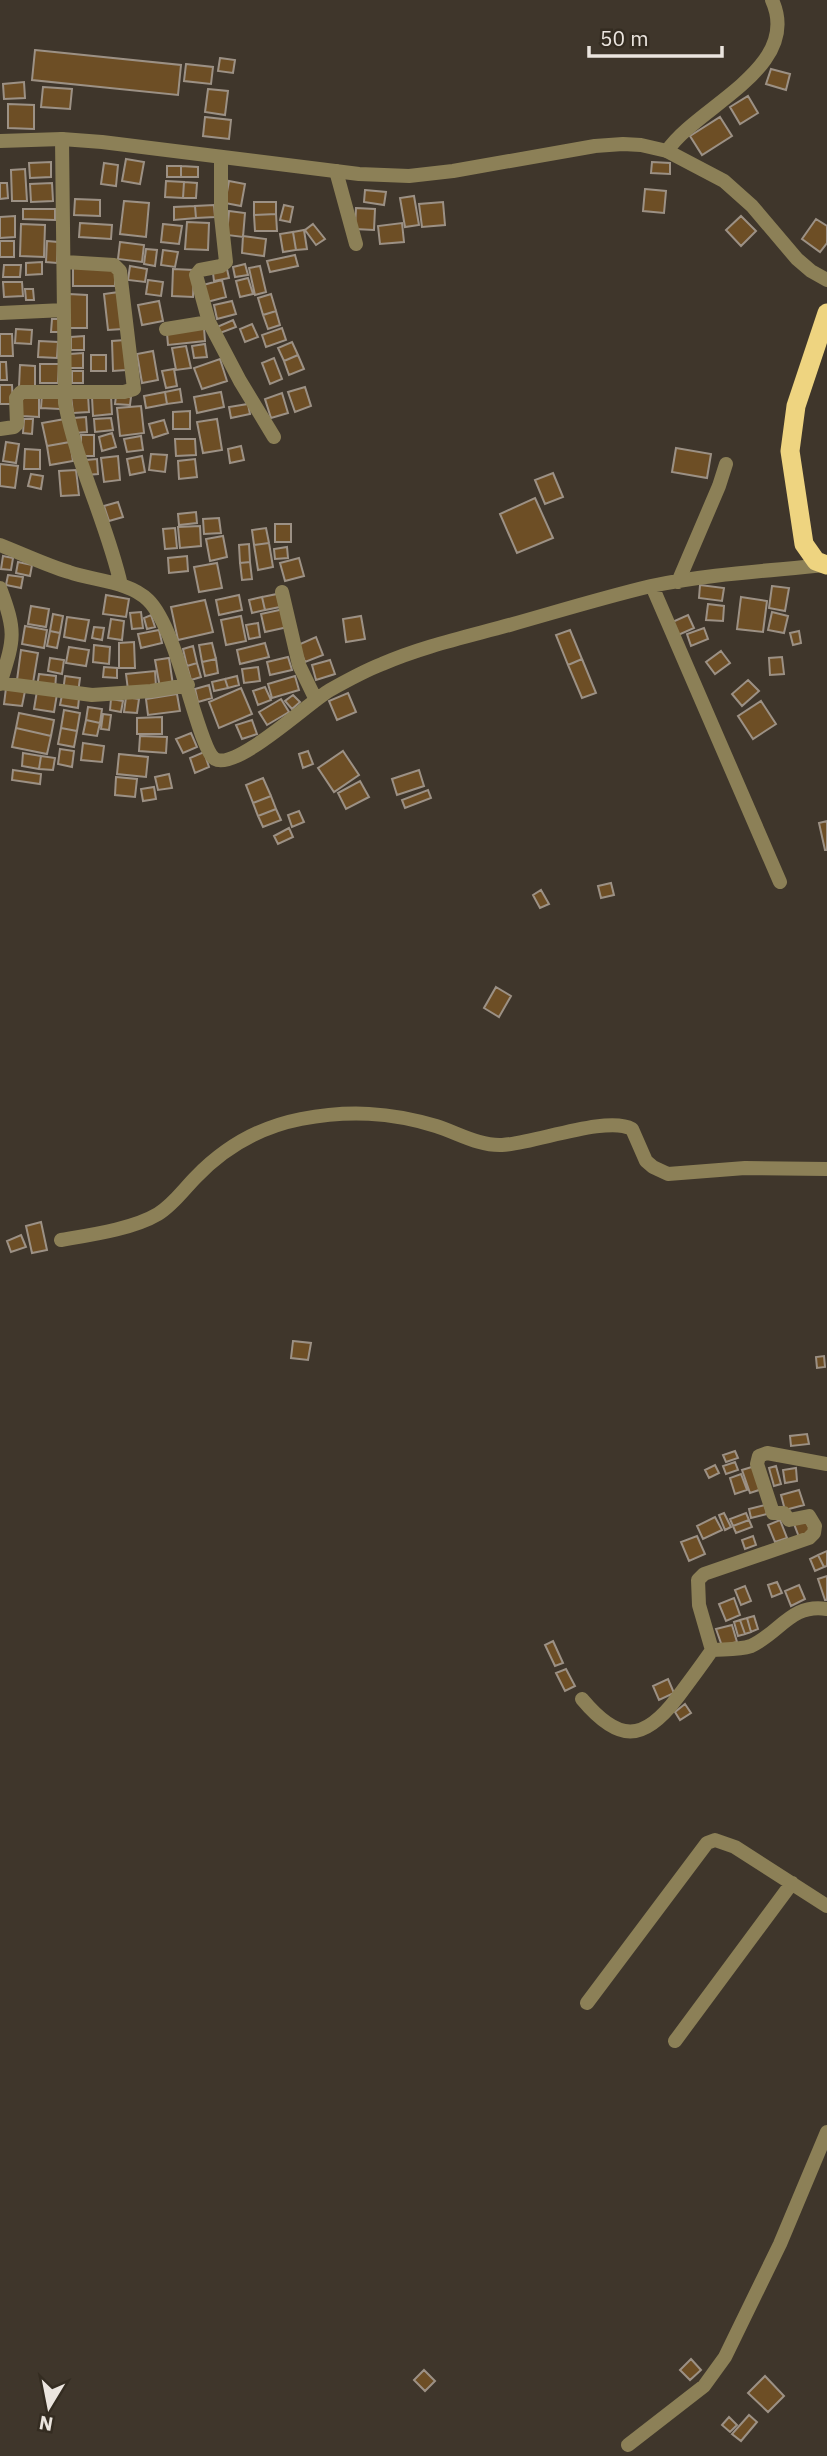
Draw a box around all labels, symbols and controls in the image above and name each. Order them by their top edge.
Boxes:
scale bar [589,14,722,58]
text: 50 m [600,24,649,52]
north arrow [14,2372,84,2442]
text: N [37,2411,55,2437]

